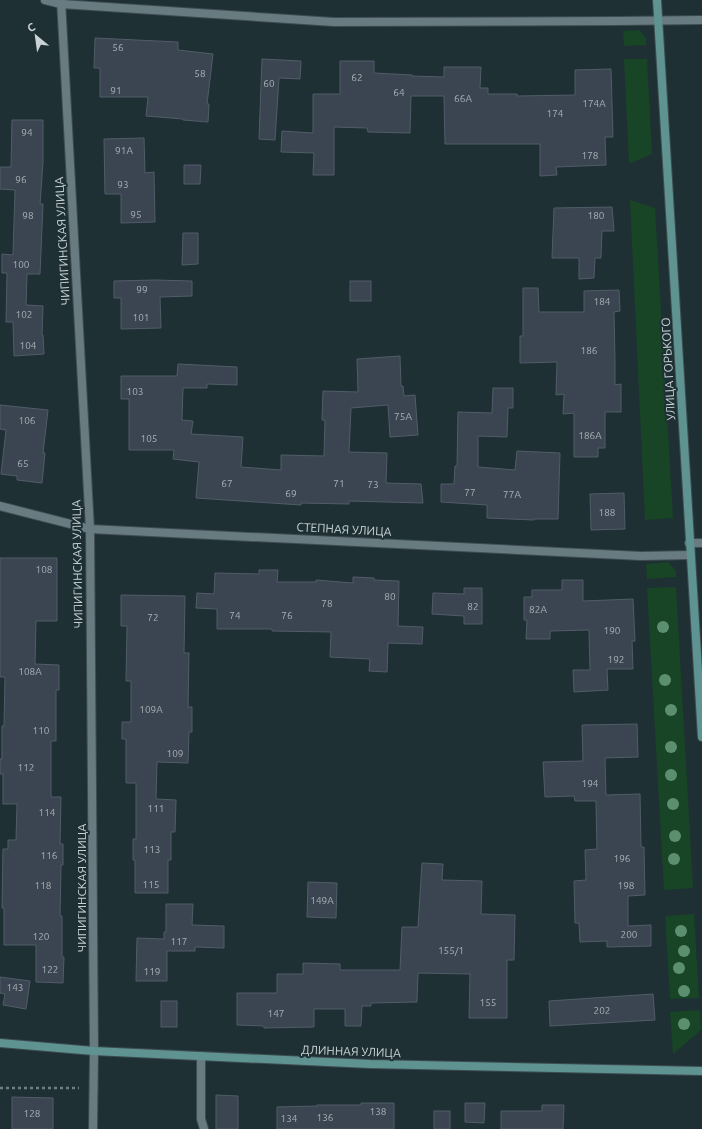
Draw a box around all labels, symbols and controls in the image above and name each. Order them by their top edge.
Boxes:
north arrow [16,16,56,56]
text: С [25,20,37,34]
house number: 56 [112,42,124,53]
house number: 58 [194,68,206,79]
house number: 62 [351,72,363,83]
house number: 60 [263,78,275,89]
house number: 91 [110,85,122,96]
house number: 64 [393,87,405,98]
house number: 66А [454,93,472,104]
house number: 174А [582,98,606,109]
house number: 174 [547,108,564,119]
house number: 94 [21,127,33,138]
house number: 91А [115,145,133,156]
house number: 178 [582,150,599,161]
house number: 96 [15,174,27,185]
street label: ЧИПИГИНСКАЯ УЛИЦА [52,176,72,305]
house number: 93 [117,179,129,190]
house number: 95 [130,209,142,220]
house number: 98 [22,210,34,221]
house number: 180 [588,210,605,221]
house number: 100 [13,259,30,270]
house number: 99 [136,284,148,295]
house number: 184 [594,296,611,307]
house number: 102 [16,309,32,320]
house number: 101 [133,312,149,323]
street label: УЛИЦА ГОРЬКОГО [659,317,677,421]
house number: 104 [20,340,37,351]
house number: 186 [581,345,598,356]
house number: 103 [127,386,143,397]
house number: 75А [394,411,412,422]
house number: 106 [19,415,36,426]
house number: 186А [578,430,602,441]
house number: 105 [141,433,157,444]
house number: 65 [17,458,29,469]
house number: 67 [221,478,233,489]
house number: 71 [333,478,345,489]
house number: 73 [367,479,379,490]
house number: 77 [464,487,476,498]
house number: 69 [285,488,297,499]
house number: 77А [503,489,521,500]
street label: ЧИПИГИНСКАЯ УЛИЦА [69,499,85,628]
house number: 188 [599,507,616,518]
street label: СТЕПНАЯ УЛИЦА [296,520,392,538]
house number: 108 [36,564,53,575]
house number: 80 [384,591,396,602]
house number: 78 [321,598,333,609]
house number: 82 [467,601,479,612]
house number: 82А [529,604,547,615]
house number: 74 [229,610,241,621]
house number: 76 [281,610,293,621]
house number: 72 [147,612,159,623]
house number: 190 [604,625,621,636]
house number: 192 [608,654,624,665]
house number: 108А [18,666,42,677]
house number: 109А [139,704,163,715]
house number: 110 [33,725,50,736]
house number: 109 [167,748,183,759]
house number: 112 [18,762,34,773]
house number: 194 [582,778,599,789]
house number: 111 [148,803,164,814]
house number: 114 [39,807,56,818]
street label: ЧИПИГИНСКАЯ УЛИЦА [75,824,88,952]
house number: 113 [144,844,160,855]
house number: 116 [41,850,58,861]
house number: 196 [614,853,631,864]
house number: 115 [143,879,159,890]
house number: 118 [35,880,52,891]
house number: 198 [618,880,635,891]
house number: 149А [310,895,334,906]
house number: 200 [621,929,638,940]
house number: 120 [33,931,50,942]
house number: 117 [171,936,187,947]
house number: 155/1 [438,945,464,956]
house number: 122 [42,964,58,975]
house number: 119 [144,966,160,977]
house number: 143 [7,982,23,993]
house number: 155 [480,997,496,1008]
house number: 202 [594,1005,610,1016]
house number: 147 [268,1008,284,1019]
street label: ДЛИННАЯ УЛИЦА [301,1043,401,1059]
house number: 138 [370,1106,387,1117]
house number: 128 [24,1108,41,1119]
house number: 136 [317,1112,334,1123]
house number: 134 [281,1113,298,1124]

